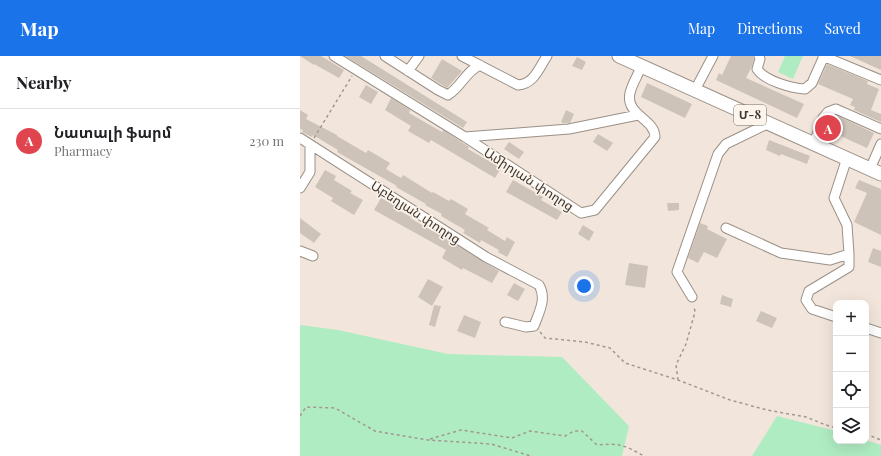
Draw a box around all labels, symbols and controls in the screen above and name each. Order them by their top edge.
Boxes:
text: Map [20,15,59,41]
text: Map [688,19,715,38]
text: Directions [737,19,803,38]
text: Saved [825,19,861,38]
text: Nearby [16,71,71,93]
road number: Մ-8 [734,105,766,125]
pin: A [815,113,841,143]
text: Նատալի ֆարմ [54,122,171,142]
text: A [25,132,33,149]
text: 230 m [249,132,284,149]
text: Pharmacy [54,142,112,159]
street label: Ամիրյան փողոց [481,143,577,214]
street label: Աբեղյան փողոց [368,176,464,247]
your location [574,276,594,296]
map controls [833,300,869,444]
button: + [833,300,869,336]
button: − [833,336,869,372]
button: locate [833,372,869,408]
button: layers [833,408,869,444]

